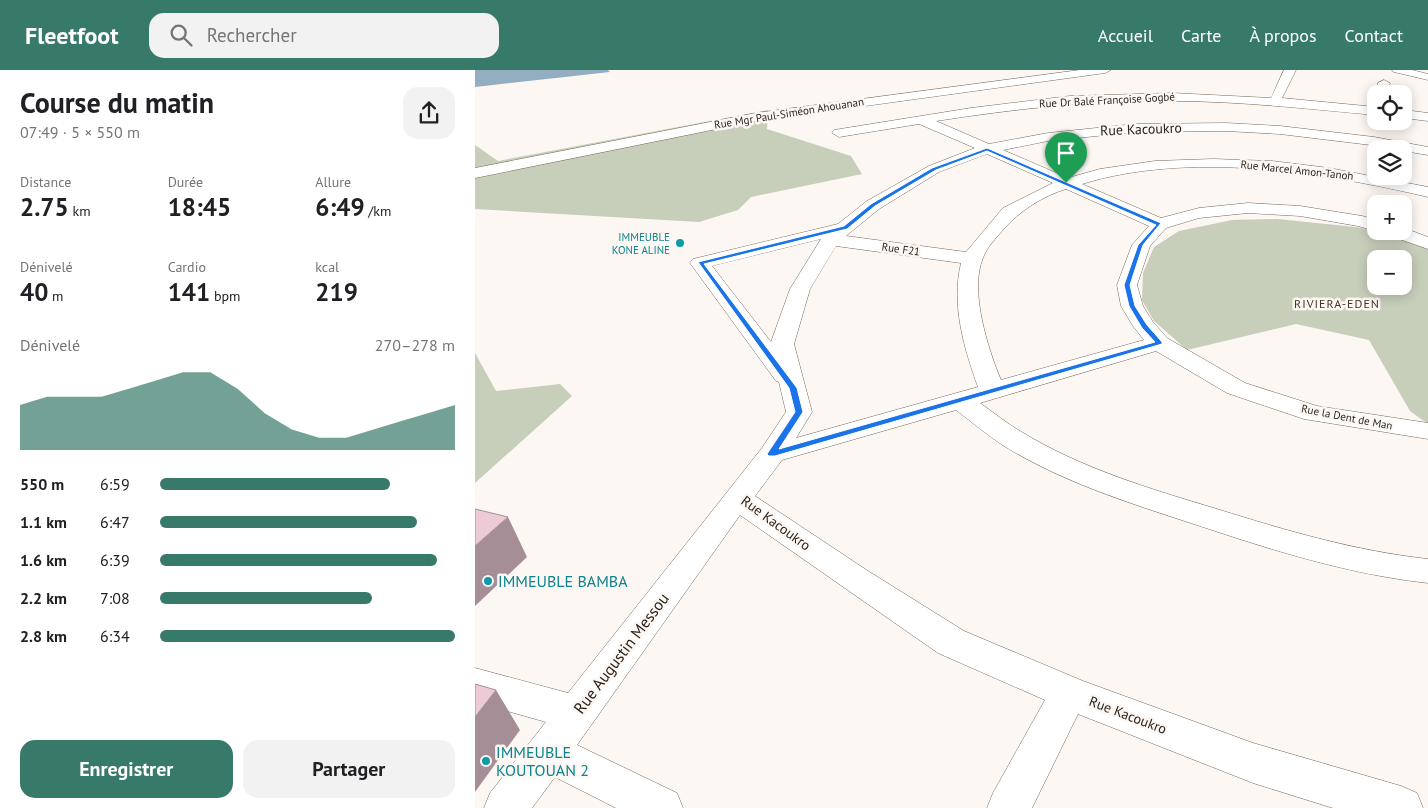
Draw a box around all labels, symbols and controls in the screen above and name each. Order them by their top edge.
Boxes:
search box [149,13,499,58]
text: Fleetfoot [25,20,119,51]
icon: search [167,21,195,49]
text: Rechercher [207,23,297,47]
text: Accueil [1098,24,1153,47]
text: Carte [1181,24,1222,47]
text: À propos [1250,24,1317,47]
text: Contact [1345,24,1403,47]
text: Course du matin [20,84,214,121]
map controls [1367,85,1412,295]
button: locate [1367,85,1412,130]
button: share [403,87,455,139]
street label: Rue Dr Balé Françoise Gogbé [1039,89,1176,111]
street label: Rue Mgr Paul-Siméon Ahouanan [713,94,865,132]
street label: Rue Kacoukro [1100,119,1182,139]
text: 07:49 · 5 × 550 m [20,122,140,142]
pin [1045,132,1087,183]
icon: arrive [1052,139,1080,167]
button: layers [1367,140,1412,185]
street label: Rue Marcel Amon-Tanoh [1240,157,1354,183]
text: Distance [20,173,71,191]
text: Durée [168,173,203,191]
text: Allure [315,173,351,191]
text: 2.75 [20,191,69,223]
text: 18:45 [168,191,231,223]
text: 6:49 [315,191,365,223]
button: + [1367,195,1412,240]
text: km [69,202,91,220]
text: /km [365,202,391,220]
place label: IMMEUBLE KONE ALINE [612,230,670,257]
marker: IMMEUBLE KONE ALINE [674,237,686,249]
street label: Rue F21 [881,239,921,259]
button: − [1367,250,1412,295]
text: Dénivelé [20,258,73,276]
text: Cardio [168,258,206,276]
text: kcal [315,258,339,276]
text: 40 [20,276,48,308]
text: 141 [168,276,210,308]
text: 219 [315,276,358,308]
text: m [48,287,63,305]
text: bpm [210,287,240,305]
district label: RIVIERA-EDEN [1294,296,1380,311]
text: Dénivelé [20,335,80,355]
text: 270–278 m [375,335,455,355]
street label: Rue la Dent de Man [1300,401,1394,433]
text: 550 m [20,474,64,494]
text: 6:59 [100,474,130,494]
street label: Rue Kacoukro [738,492,814,554]
text: 1.1 km [20,512,67,532]
text: 6:47 [100,512,130,532]
text: 1.6 km [20,550,67,570]
text: 6:39 [100,550,130,570]
place label: IMMEUBLE BAMBA [498,571,628,591]
marker: IMMEUBLE BAMBA [482,575,494,587]
text: 2.2 km [20,588,67,608]
text: 7:08 [100,588,130,608]
street label: Rue Augustin Messou [569,589,673,717]
text: 2.8 km [20,626,67,646]
text: 6:34 [100,626,130,646]
street label: Rue Kacoukro [1087,692,1169,738]
button: Enregistrer [20,740,233,798]
button: Partager [243,740,455,798]
place label: IMMEUBLE KOUTOUAN 2 [496,742,589,780]
marker: IMMEUBLE KOUTOUAN 2 [480,755,492,767]

